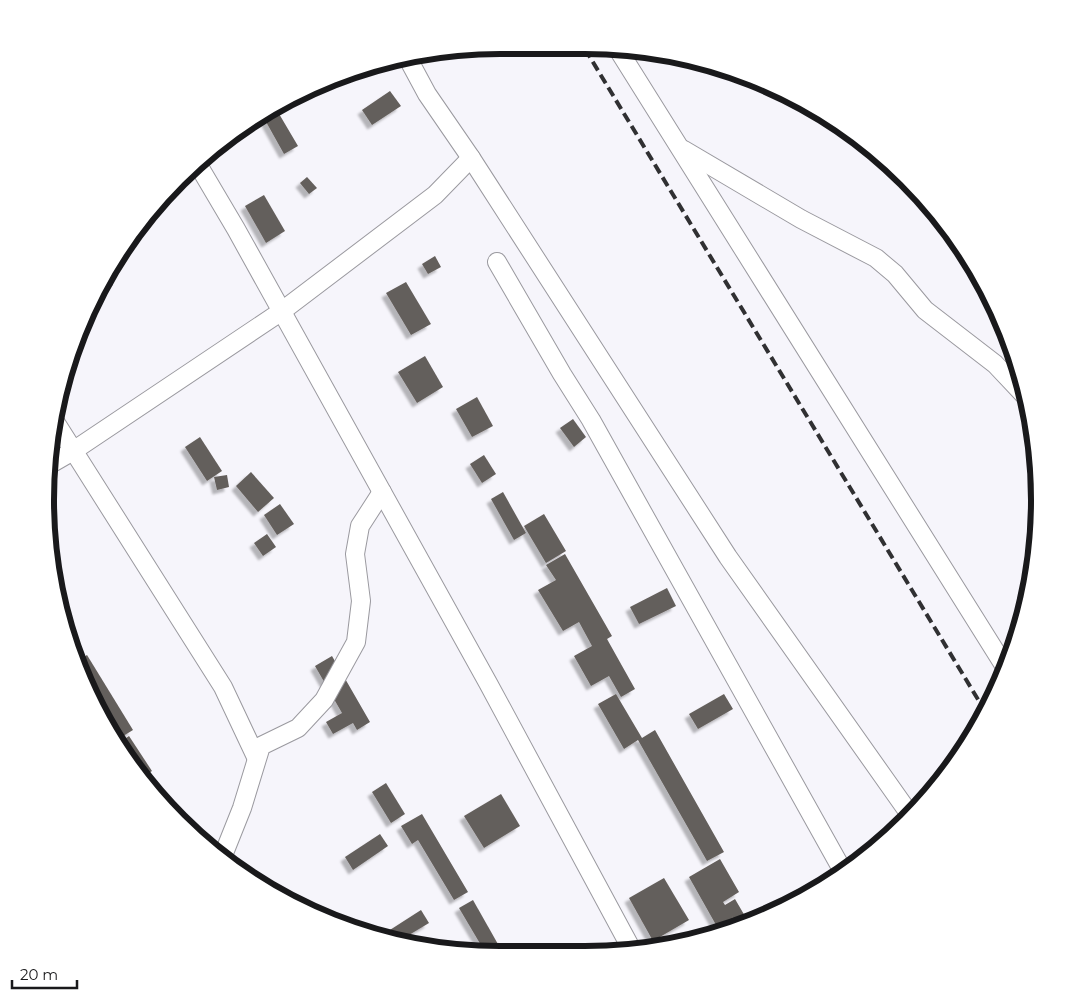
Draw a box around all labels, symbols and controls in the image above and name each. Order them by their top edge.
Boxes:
scale bar [12,958,78,990]
text: 20 m [20,965,58,984]

